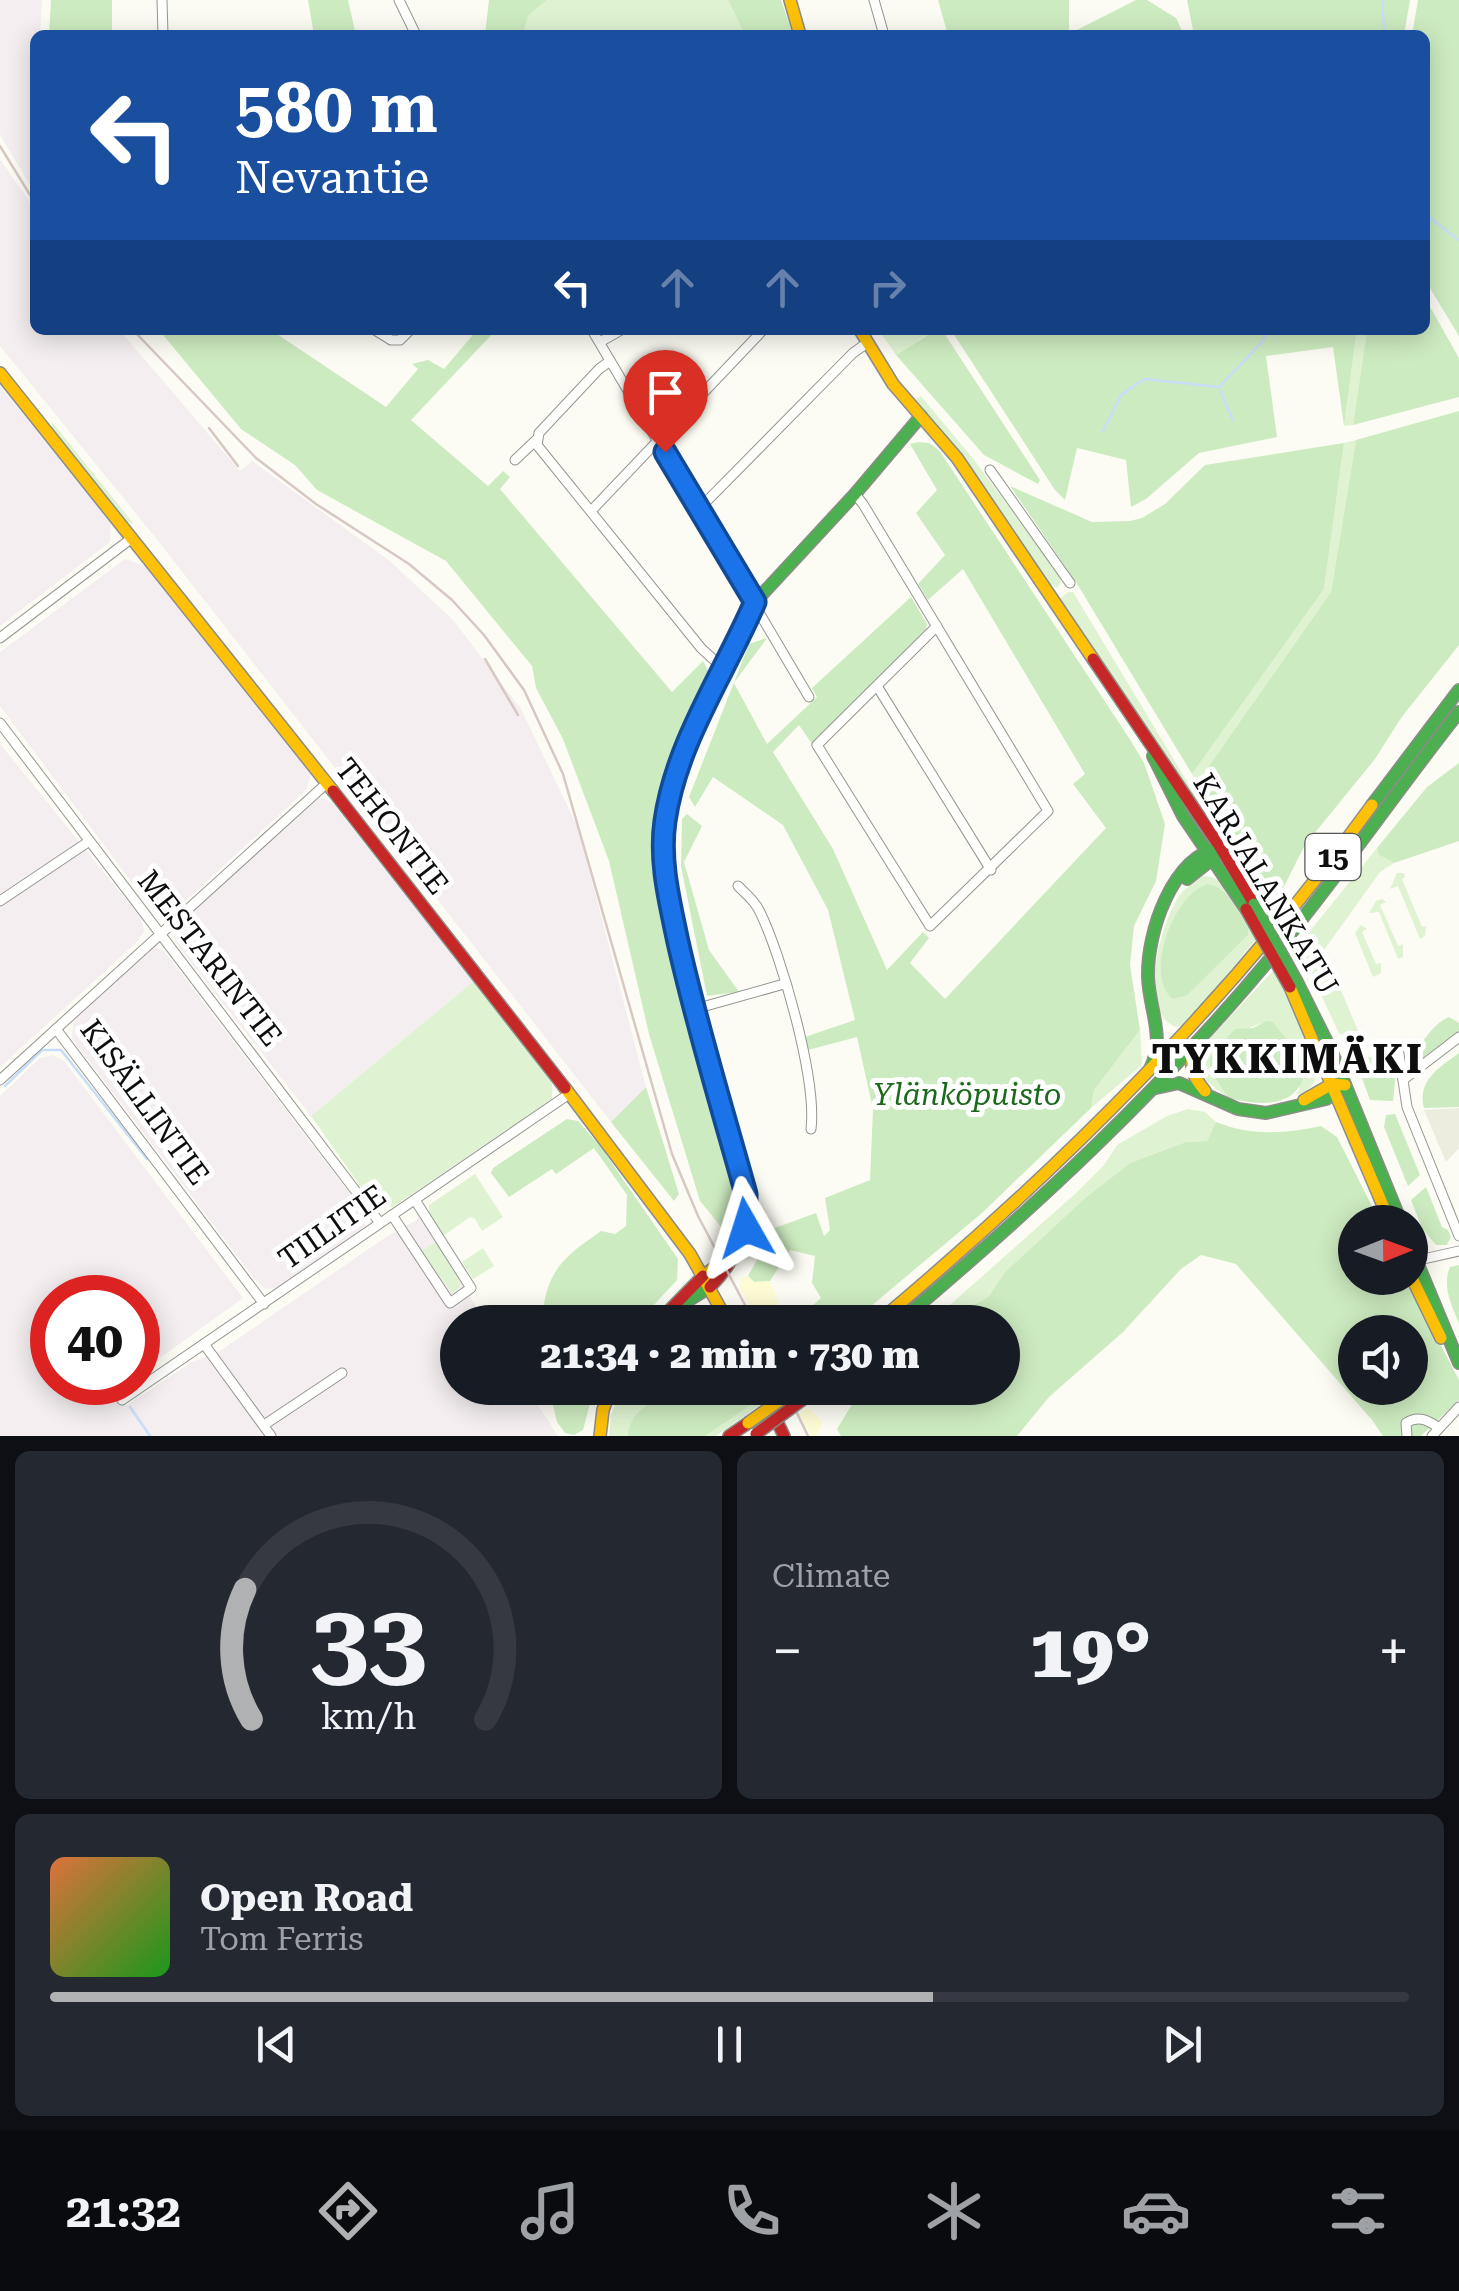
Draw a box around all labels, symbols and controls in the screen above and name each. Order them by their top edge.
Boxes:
text: 580 m [235,67,438,149]
icon: left [70,70,200,200]
text: Nevantie [235,151,429,204]
icon: left [545,260,600,315]
icon: ahead [650,260,705,315]
icon: ahead [755,260,810,315]
icon: right [860,260,915,315]
pin [623,350,708,453]
icon: arrive [638,365,693,420]
street label: TEHONTIE [328,751,456,901]
street label: KARJALANKATU [1186,767,1346,1001]
road number: 15 [1306,834,1360,880]
street label: MESTARINTIE [131,863,289,1053]
street label: KISÄLLINTIE [73,1013,217,1191]
district label: TYKKIMÄKI [1152,1035,1424,1083]
park label: Ylänköpuisto [873,1077,1061,1112]
position arrow [694,1176,798,1280]
street label: TIILITIE [272,1177,392,1277]
north arrow [1338,1205,1428,1295]
map controls [1338,1205,1428,1405]
speed limit sign: 40 [30,1275,160,1405]
button: sound [1338,1315,1428,1405]
text: 21:34 · 2 min · 730 m [540,1333,920,1377]
text: Climate [772,1557,890,1595]
text: 33 [310,1581,427,1702]
text: 19° [1030,1607,1151,1695]
text: − [772,1619,803,1683]
text: + [1378,1619,1409,1683]
text: km/h [321,1696,416,1738]
text: Open Road [200,1876,413,1920]
text: Tom Ferris [200,1920,363,1958]
icon: previous [249,2017,304,2072]
icon: pause [702,2017,757,2072]
icon: next [1155,2017,1210,2072]
icon: directions [313,2176,383,2246]
icon: music [515,2176,585,2246]
icon: phone [717,2176,787,2246]
icon: climate [919,2176,989,2246]
icon: car [1121,2176,1191,2246]
icon: filters [1323,2176,1393,2246]
text: 21:32 [66,2185,181,2238]

